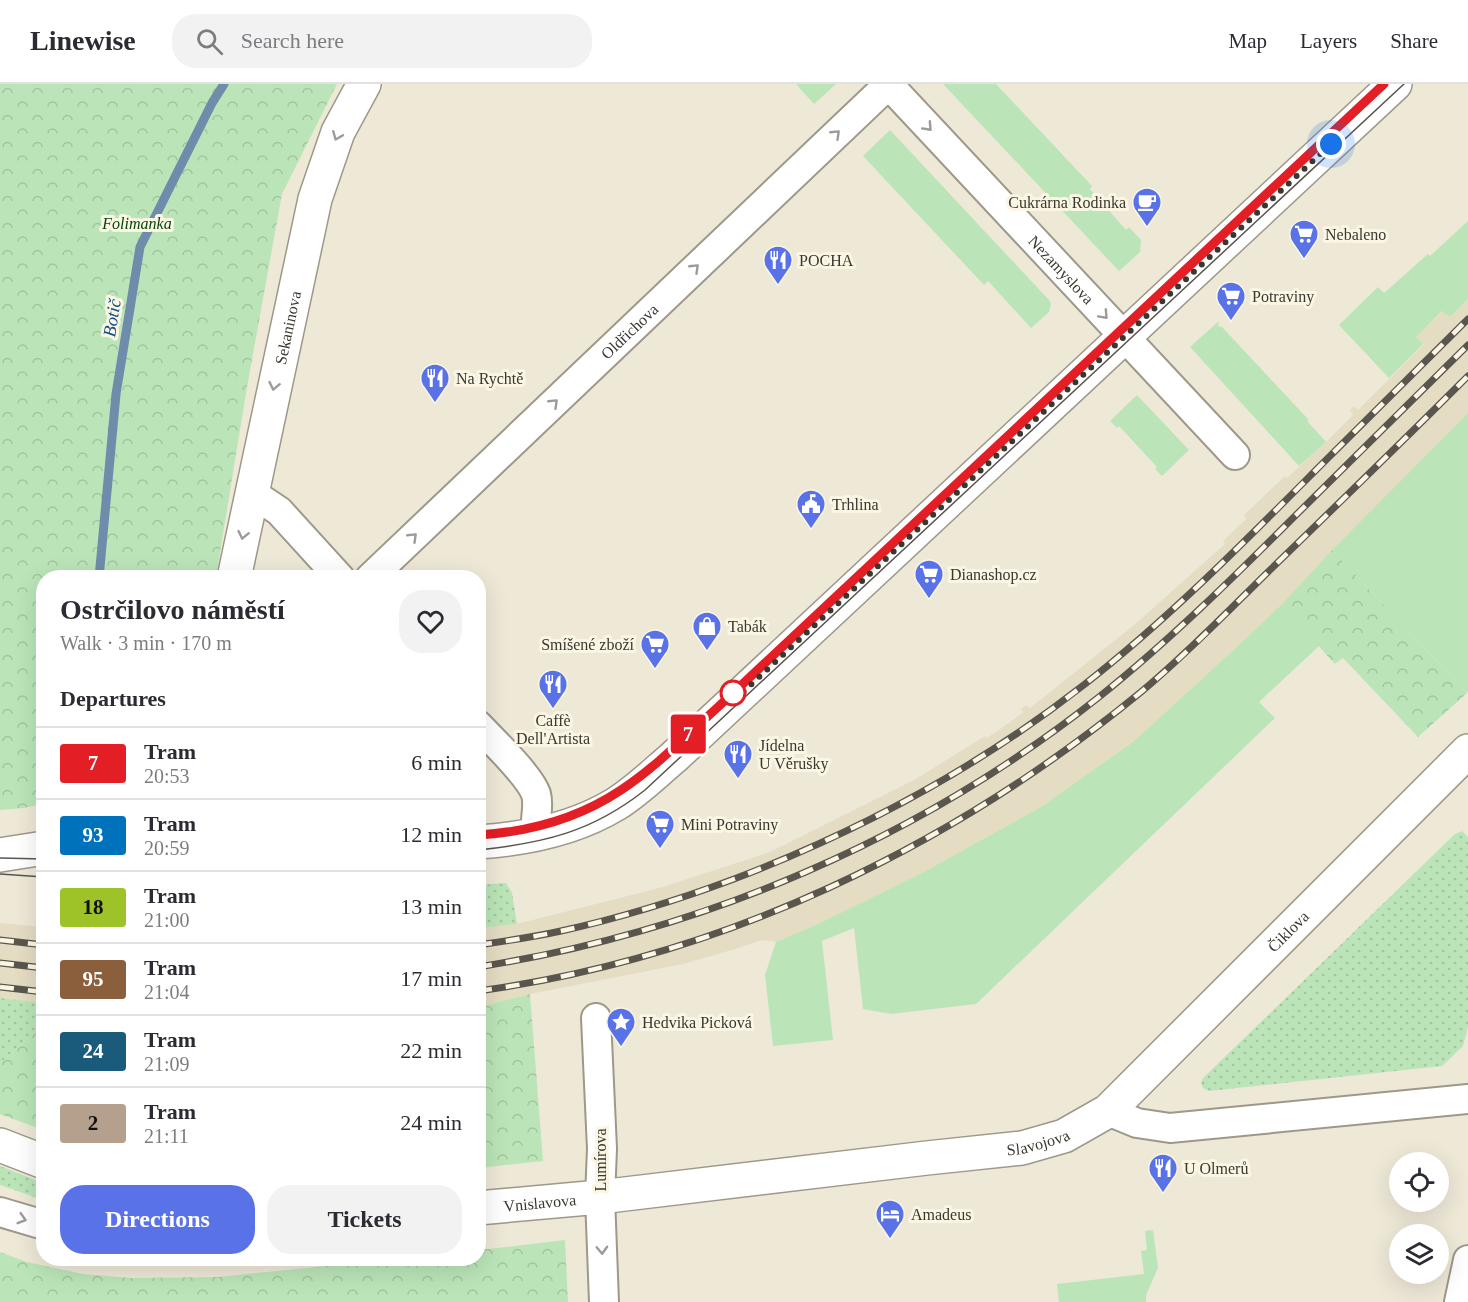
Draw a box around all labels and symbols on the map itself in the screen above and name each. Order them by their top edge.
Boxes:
one-way arrow [921,120,932,130]
one-way arrow [332,129,344,140]
your location [1316,129,1346,159]
one-way arrow [830,130,840,141]
cafe icon: Cukrárna Rodinka [1131,186,1163,228]
place label: Cukrárna Rodinka [1008,194,1126,211]
park label: Folimanka [101,215,172,232]
supermarket icon: Nebaleno [1288,218,1320,260]
place label: Nebaleno [1325,226,1386,243]
street label: Nezamyslova [1025,232,1097,307]
restaurant icon: POCHA [762,244,794,286]
place label: POCHA [799,252,854,269]
one-way arrow [688,265,699,276]
supermarket icon: Potraviny [1215,280,1247,322]
place label: Potraviny [1252,288,1314,306]
street label: Sekaninova [272,289,304,366]
water label: Botič [99,297,125,338]
street label: Oldřichova [598,301,662,363]
one-way arrow [1097,308,1108,319]
restaurant icon: Na Rychtě [419,362,451,404]
place label: Na Rychtě [456,370,523,388]
one-way arrow [269,380,282,390]
one-way arrow [547,399,557,410]
public building icon: Trhlina [795,488,827,530]
place label: Trhlina [832,496,879,513]
one-way arrow [237,530,250,540]
one-way arrow [405,534,416,545]
supermarket icon: Dianashop.cz [913,558,945,600]
place label: Dianashop.cz [950,566,1037,584]
shop icon: Tabák [691,610,723,652]
place label: Tabák [728,618,767,635]
supermarket icon: Smíšené zboží [639,628,671,670]
place label: Smíšené zboží [541,636,635,653]
restaurant icon: Caffè Dell'Artista [537,668,569,710]
unlabelled marker [720,680,746,706]
place label: Caffè Dell'Artista [516,712,590,747]
line badge: 7 [668,714,708,754]
place label: Jídelna U Věrušky [759,737,828,773]
restaurant icon: Jídelna U Věrušky [722,738,754,780]
supermarket icon: Mini Potraviny [644,808,676,850]
place label: Mini Potraviny [681,816,778,834]
street label: Čiklova [1264,908,1312,955]
place icon: Hedvika Picková [605,1006,637,1048]
place label: Hedvika Picková [642,1014,752,1031]
street label: Slavojova [1006,1127,1073,1159]
street label: Lumírova [592,1128,609,1192]
restaurant icon: U Olmerů [1147,1152,1179,1194]
place label: U Olmerů [1184,1160,1248,1177]
street label: Vnislavova [503,1191,577,1215]
hotel icon: Amadeus [874,1198,906,1240]
place label: Amadeus [911,1206,971,1223]
one-way arrow [16,1212,27,1224]
one-way arrow [596,1245,609,1254]

